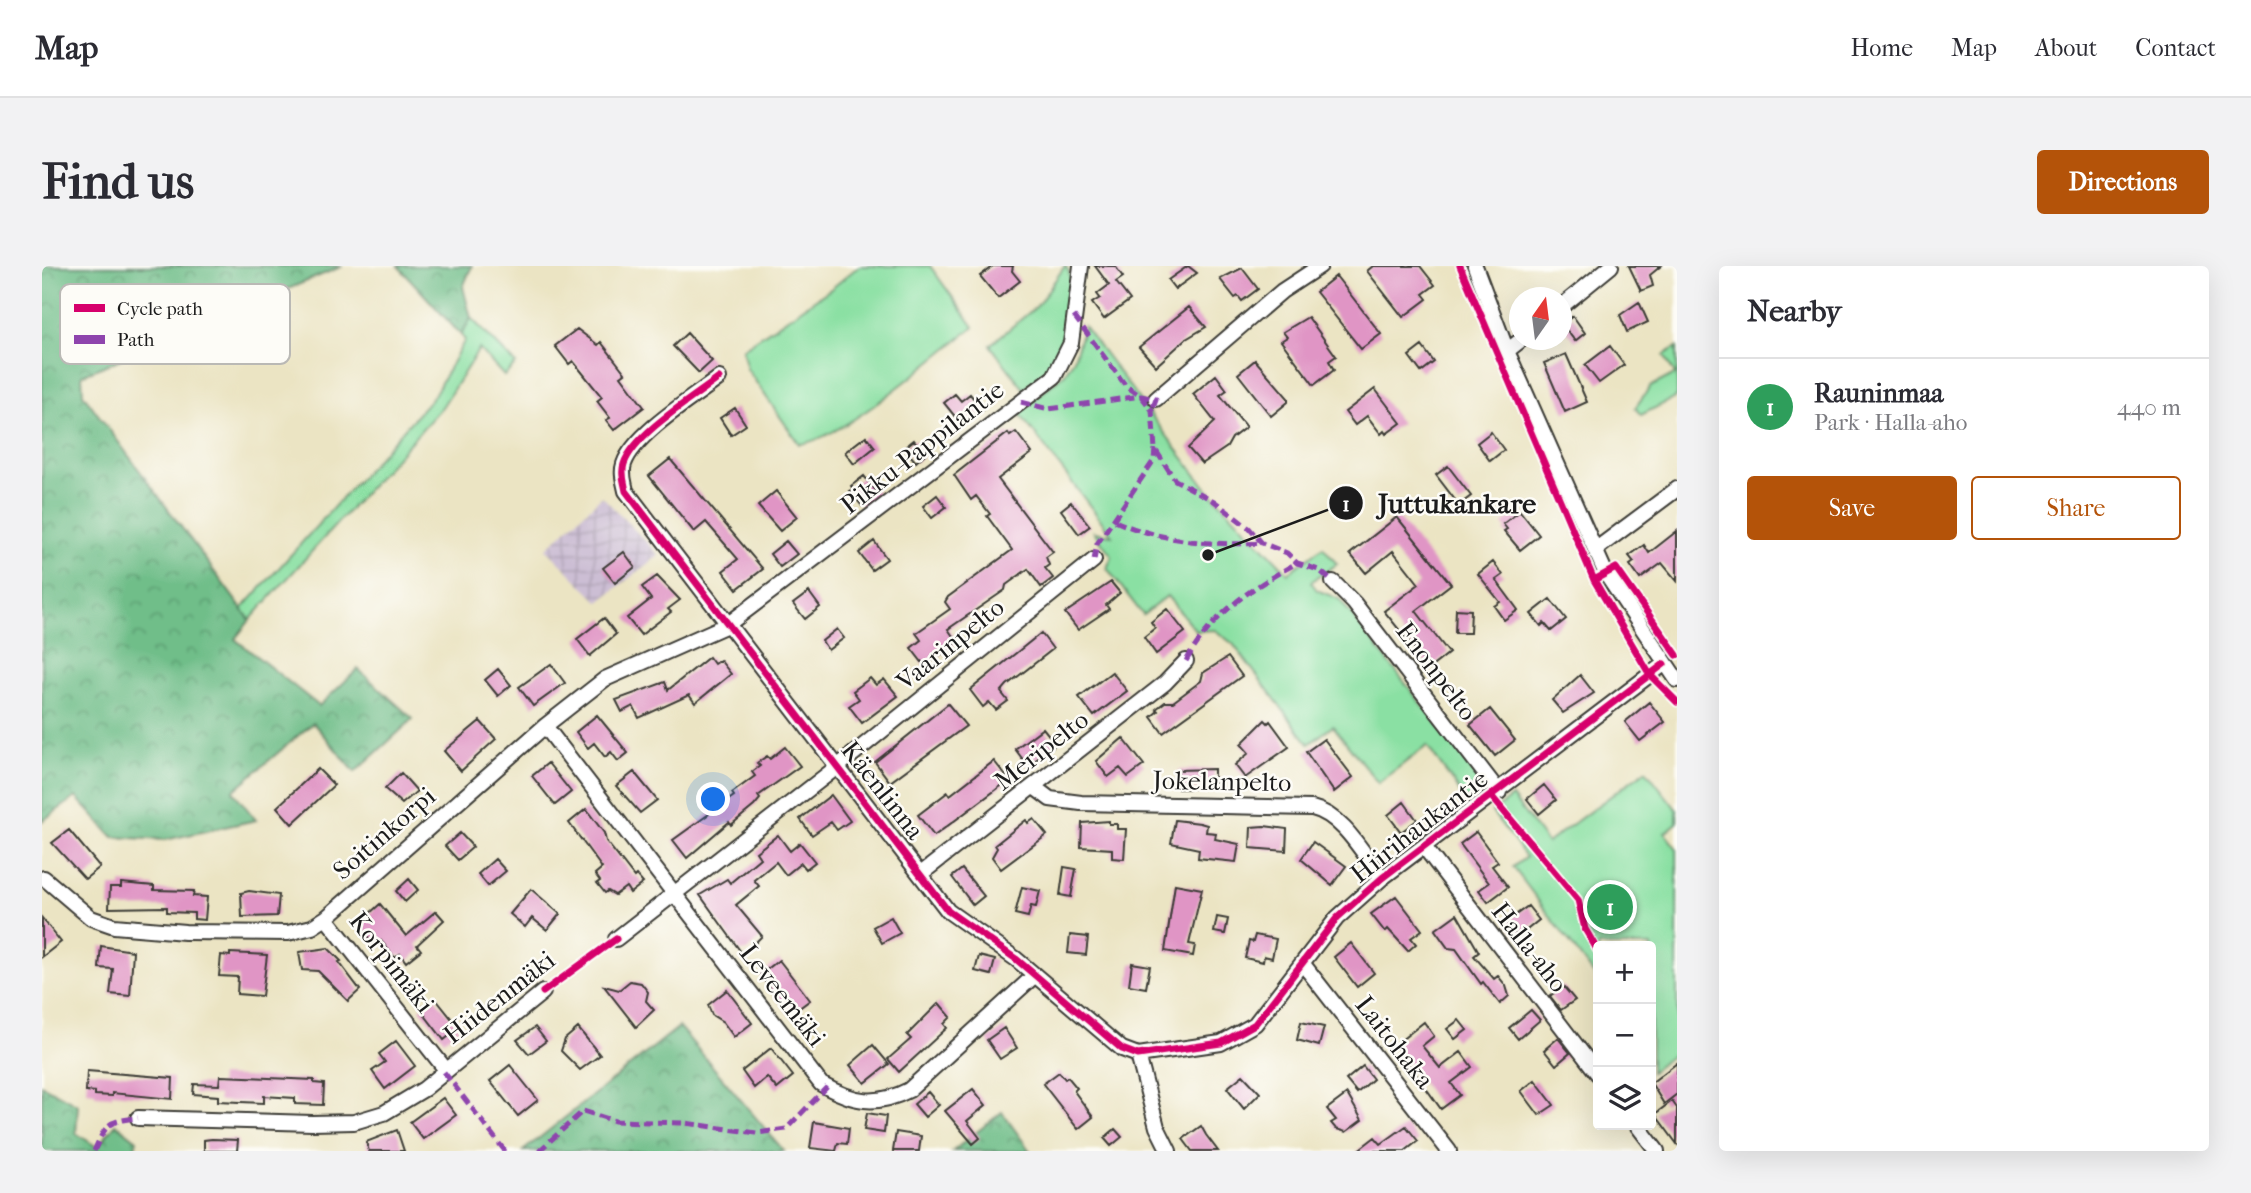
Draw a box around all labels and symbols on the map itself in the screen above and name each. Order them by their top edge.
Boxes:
legend [60,284,290,364]
north arrow [1509,287,1572,350]
text: Cycle path [117,298,203,320]
text: Path [117,329,155,351]
street label: Pikku-Pappilantie [835,374,1010,521]
callout: Juttukankare [1329,479,1550,528]
text: Juttukankare [1375,487,1536,520]
text: 1 [1342,492,1350,516]
street label: Vaarinpelto [889,592,1010,698]
street label: Enonpelto [1390,616,1484,727]
street label: Meripelto [988,704,1095,797]
street label: Käenlinna [835,735,931,846]
street label: Hiirihaukantie [1344,763,1494,890]
street label: Jokelanpelto [1150,765,1292,798]
street label: Soitinkorpi [327,780,442,886]
your location [696,782,730,816]
pin: 1 [1587,881,1633,933]
street label: Halla-aho [1485,896,1574,998]
street label: Korpimäki [343,906,441,1019]
street label: Leveemäki [733,938,832,1053]
street label: Hiidenmäki [438,944,561,1050]
street label: Laitohaka [1349,990,1441,1096]

